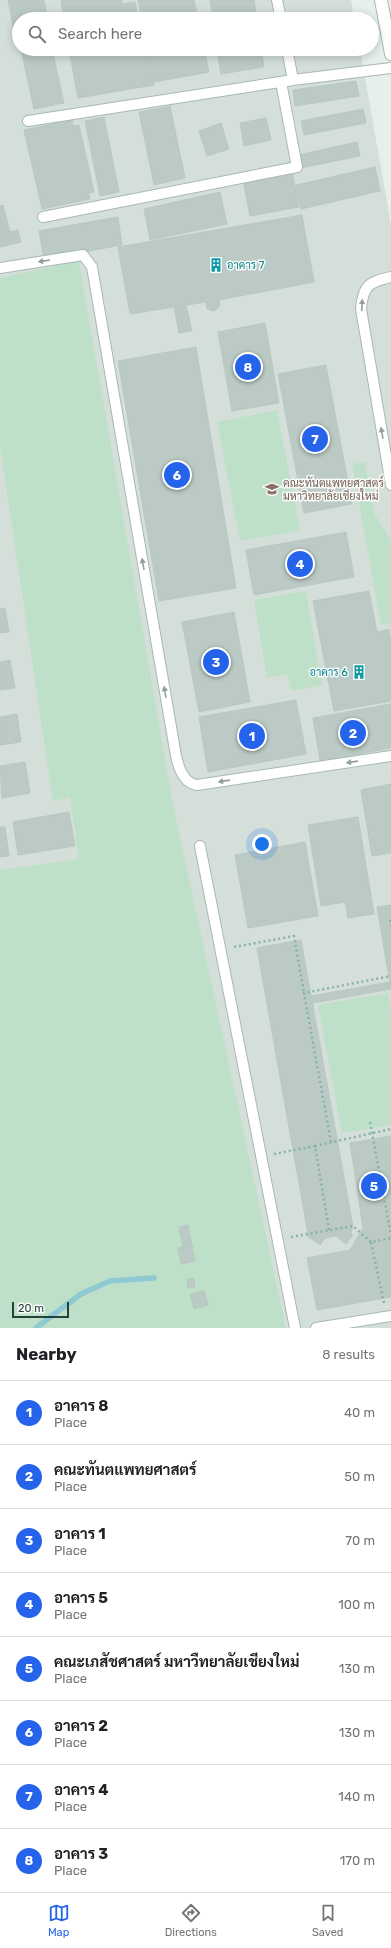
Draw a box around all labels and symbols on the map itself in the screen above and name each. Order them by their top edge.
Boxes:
building icon: อาคาร 7 [208,257,224,273]
one-way arrow [38,258,50,264]
place label: อาคาร 7 [227,259,265,272]
one-way arrow [358,299,365,311]
pin: 8 [235,352,261,382]
pin: 7 [302,424,328,454]
one-way arrow [379,427,385,439]
pin: 6 [164,460,190,490]
place label: คณะทันตแพทยศาสตร์ มหาวิทยาลัยเชียงใหม่ [283,475,384,503]
school or university icon: คณะทันตแพทยศาสตร์ มหาวิทยาลัยเชียงใหม่ [264,481,280,497]
pin: 4 [287,549,313,579]
one-way arrow [140,558,146,570]
pin: 3 [203,647,229,677]
building icon: อาคาร 6 [351,664,367,680]
place label: อาคาร 6 [310,666,348,679]
one-way arrow [162,686,168,699]
pin: 2 [340,718,366,748]
pin: 1 [239,721,265,751]
one-way arrow [346,759,359,765]
one-way arrow [218,778,230,784]
your location [252,834,272,854]
pin: 5 [361,1171,387,1201]
scale bar [12,1300,69,1319]

